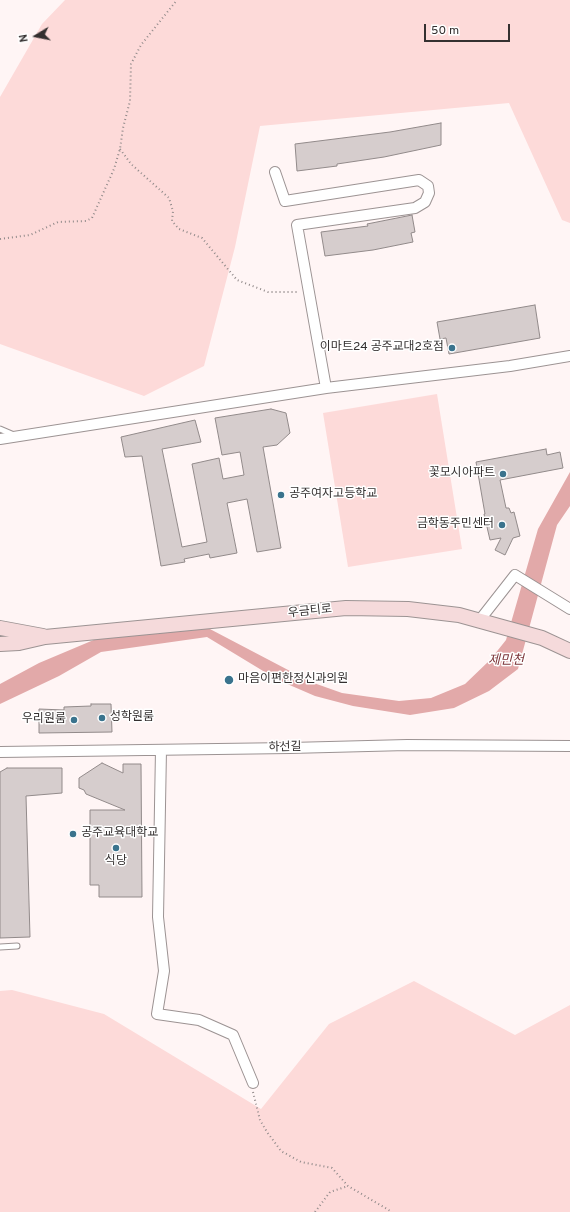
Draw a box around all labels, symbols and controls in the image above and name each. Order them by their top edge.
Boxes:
north arrow [16,16,56,56]
scale bar [426,16,512,42]
text: 50 m [431,23,459,39]
text: N [17,33,32,43]
place label: 이마트24 공주교대2호점 [320,341,444,355]
marker: 이마트24 공주교대2호점 [447,343,457,353]
place label: 꽃모시아파트 [429,467,495,481]
marker: 꽃모시아파트 [498,469,508,479]
place label: 공주여자고등학교 [289,488,377,502]
marker: 공주여자고등학교 [276,490,286,500]
place label: 금학동주민센터 [417,518,494,532]
marker: 금학동주민센터 [497,520,507,530]
street label: 우금티로 [287,603,333,621]
water label: 제민천 [488,653,524,669]
place label: 마음이편한정신과의원 [238,673,348,687]
marker: 마음이편한정신과의원 [223,674,235,686]
place label: 성학원룸 [110,711,154,725]
place label: 우리원룸 [22,713,66,727]
marker: 성학원룸 [97,713,107,723]
marker: 우리원룸 [69,715,79,725]
street label: 하선길 [268,741,302,755]
place label: 공주교육대학교 [81,827,158,841]
marker: 공주교육대학교 [68,829,78,839]
marker: 식당 [111,843,121,853]
place label: 식당 [105,855,127,869]

